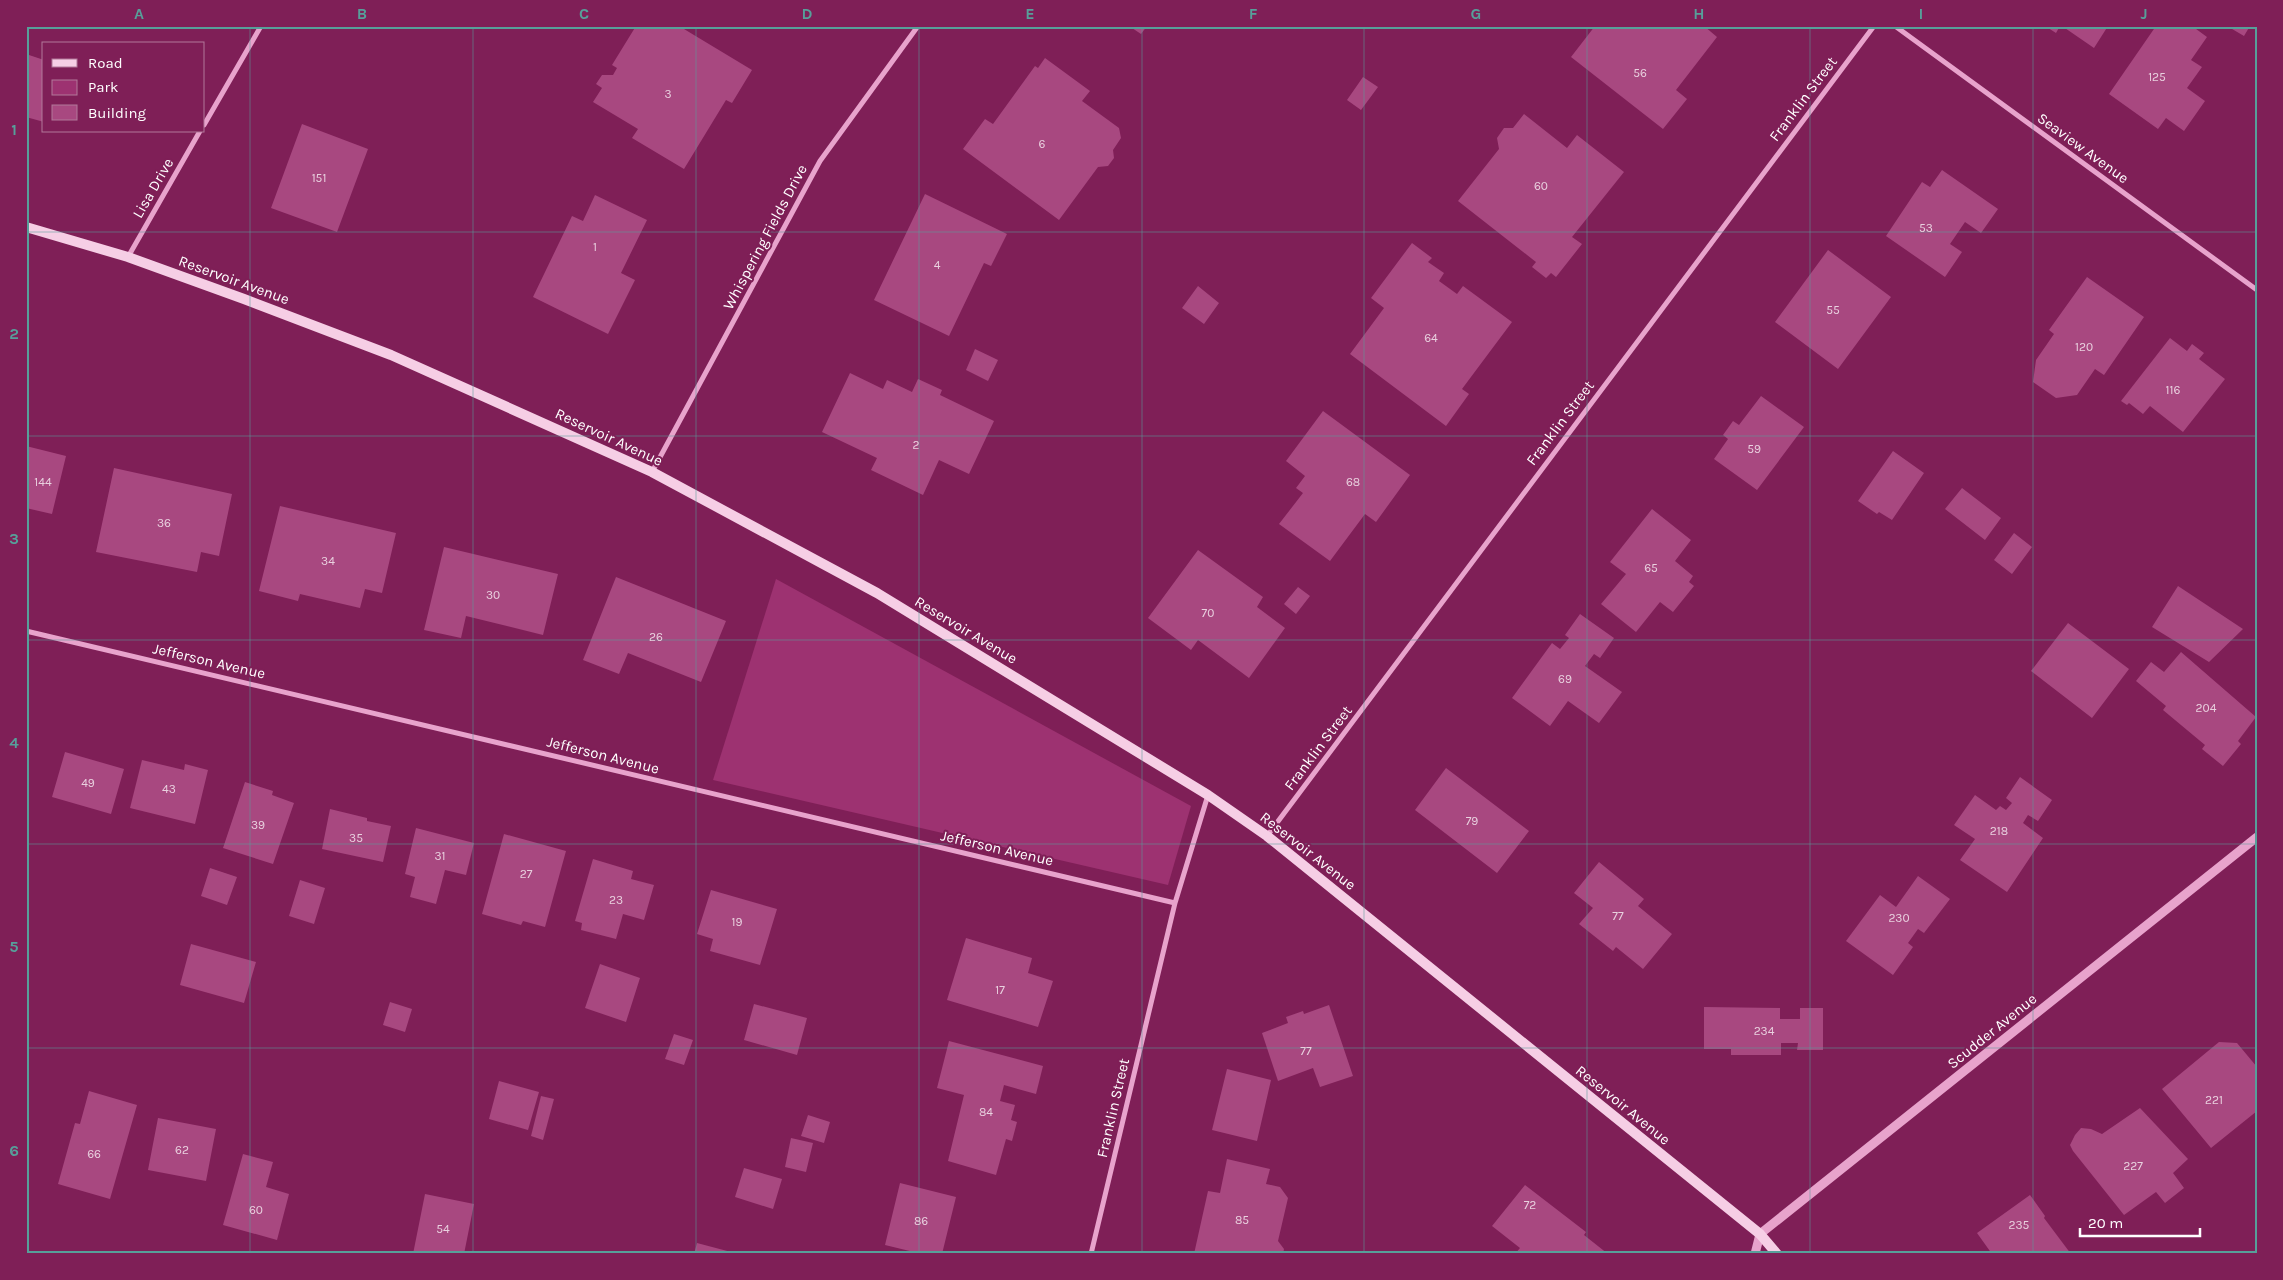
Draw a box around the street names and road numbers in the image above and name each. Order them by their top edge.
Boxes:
street label: Franklin Street [1765,53,1841,145]
street label: Seaview Avenue [2034,109,2132,187]
street label: Lisa Drive [129,155,177,221]
street label: Whispering Fields Drive [719,161,811,313]
street label: Reservoir Avenue [176,252,292,308]
street label: Franklin Street [1522,377,1598,469]
street label: Reservoir Avenue [552,404,666,470]
street label: Reservoir Avenue [911,592,1021,668]
street label: Jefferson Avenue [151,639,267,683]
street label: Franklin Street [1280,702,1356,794]
street label: Jefferson Avenue [545,732,661,778]
street label: Reservoir Avenue [1257,808,1359,894]
street label: Jefferson Avenue [939,826,1055,870]
street label: Scudder Avenue [1944,989,2040,1073]
street label: Franklin Street [1093,1056,1133,1159]
street label: Reservoir Avenue [1572,1061,1674,1149]

